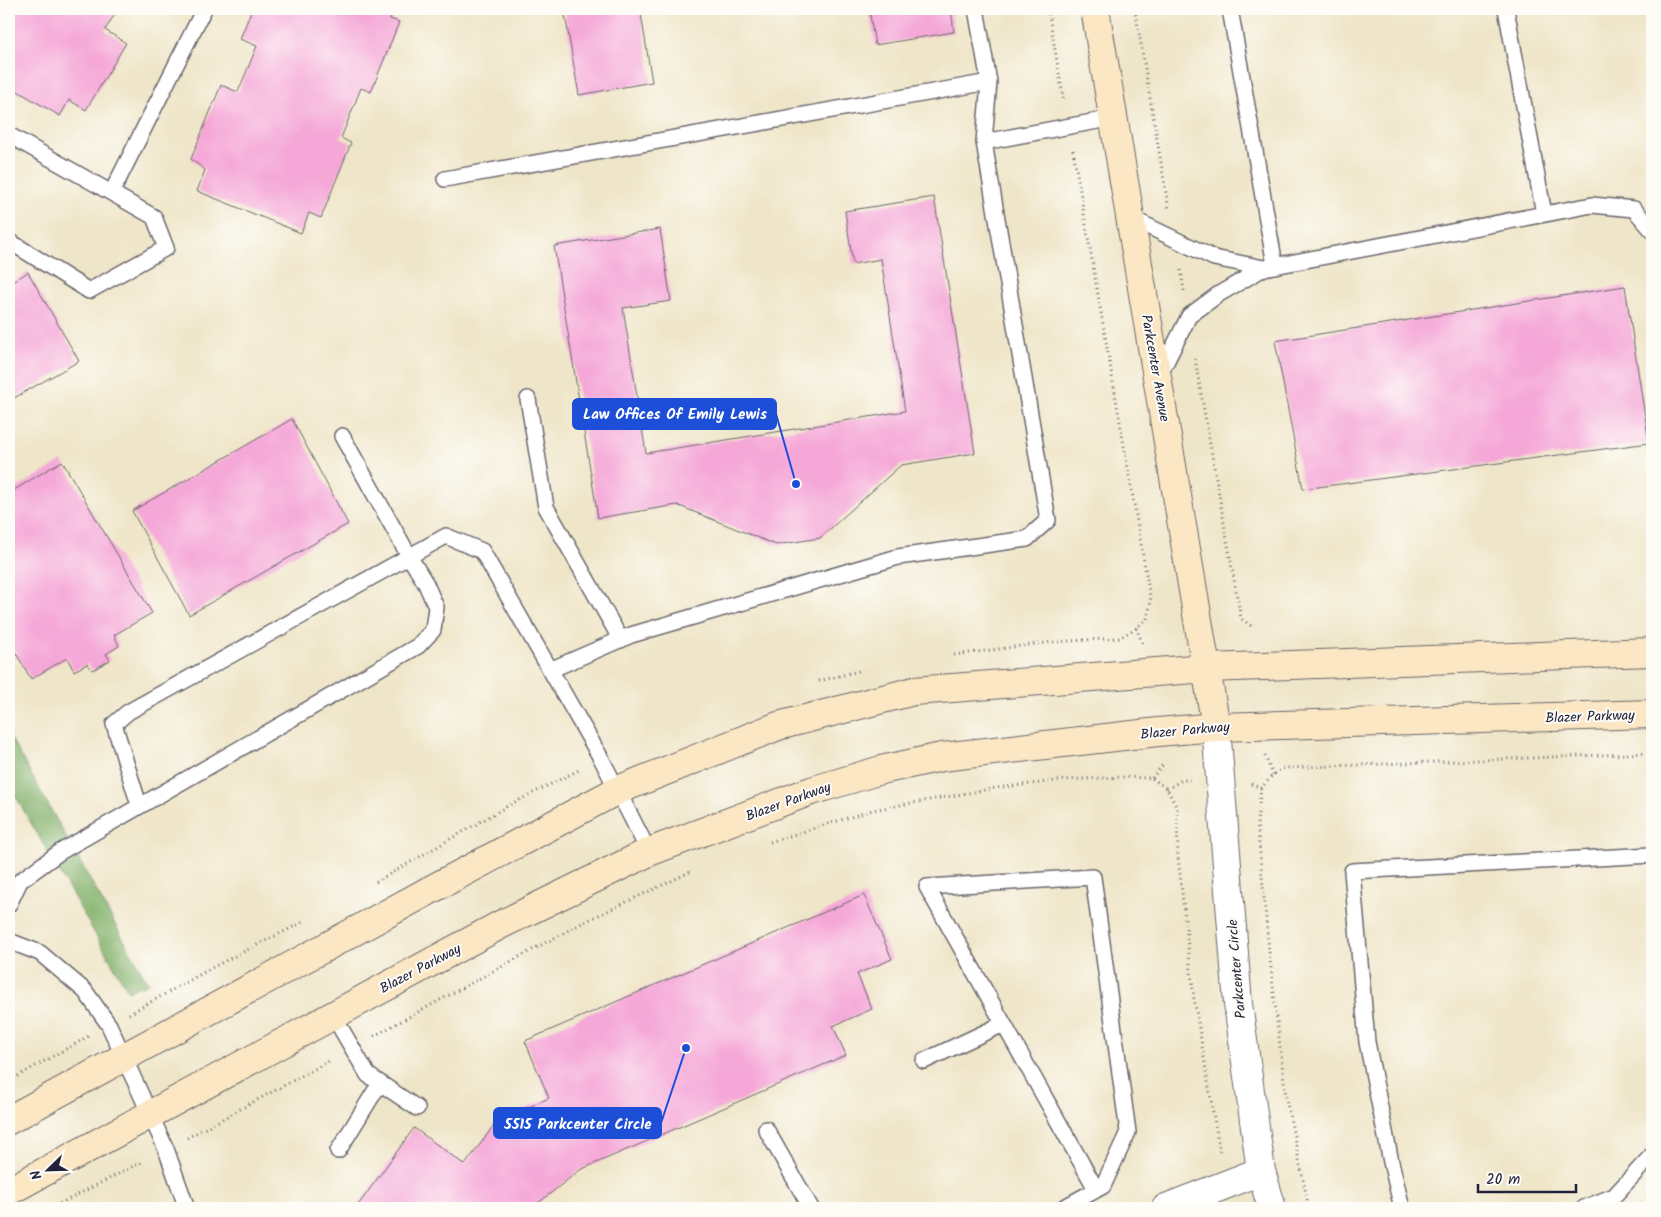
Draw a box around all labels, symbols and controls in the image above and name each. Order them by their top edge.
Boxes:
street label: Parkcenter Avenue [1135,313,1175,424]
callout: Law Offices Of Emily Lewis [573,399,776,429]
text: Law Offices Of Emily Lewis [583,403,767,427]
street label: Blazer Parkway [1545,704,1636,730]
street label: Blazer Parkway [1140,716,1231,746]
street label: Blazer Parkway [743,776,835,828]
street label: Parkcenter Circle [1222,918,1252,1020]
street label: Blazer Parkway [376,938,466,1000]
callout: 5515 Parkcenter Circle [494,1108,661,1138]
text: 5515 Parkcenter Circle [503,1113,652,1137]
north arrow [22,1144,72,1194]
scale bar [1478,1162,1576,1194]
text: N [25,1166,49,1183]
text: 20 m [1486,1168,1520,1192]

